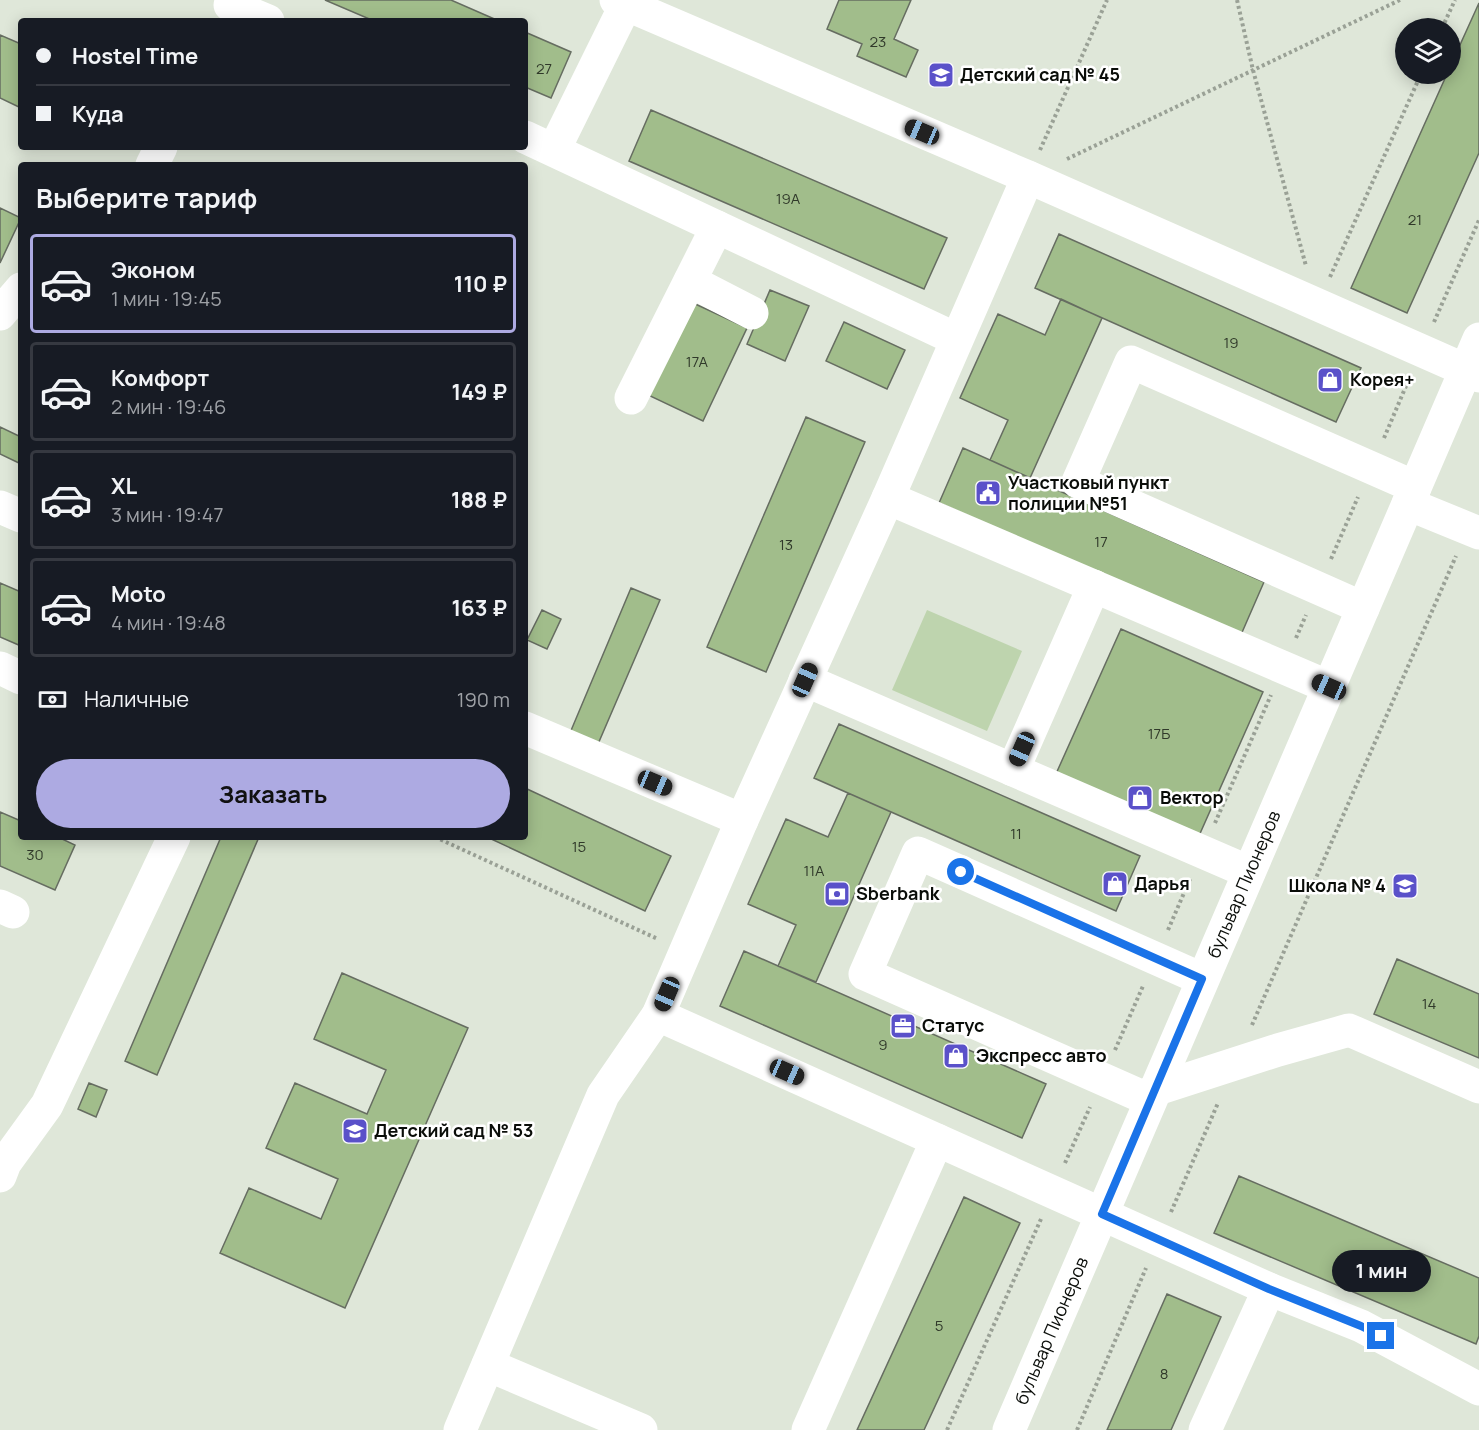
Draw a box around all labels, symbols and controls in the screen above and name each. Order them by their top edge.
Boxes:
map controls [1395,18,1461,84]
button: layers [1395,18,1461,84]
house number: 23 [870,31,886,52]
text: Hostel Time [72,41,198,71]
house number: 27 [536,58,552,79]
school or university icon: Детский сад № 45 [926,60,956,90]
place label: Детский сад № 45 [960,62,1120,86]
text: Куда [72,99,124,129]
car [902,117,942,147]
text: Выберите тариф [36,179,257,216]
house number: 19А [776,188,801,209]
house number: 21 [1408,209,1422,230]
text: Эконом [111,255,195,285]
icon: car [39,257,93,311]
text: 110 ₽ [454,269,507,299]
text: 1 мин · 19:45 [111,285,222,312]
house number: 19 [1223,332,1239,353]
house number: 17А [686,351,709,372]
text: Комфорт [111,363,209,393]
icon: car [39,365,93,419]
shop icon: Корея+ [1315,365,1345,395]
place label: Корея+ [1350,367,1415,391]
text: 149 ₽ [451,377,507,407]
text: 2 мин · 19:46 [111,393,226,420]
place label: Участковый пункт полиции №51 [1008,470,1170,515]
text: XL [111,471,137,501]
icon: car [39,473,93,527]
public building icon: Участковый пункт полиции №51 [973,478,1003,508]
text: 188 ₽ [451,485,507,515]
text: 3 мин · 19:47 [111,501,224,528]
house number: 17 [1094,531,1108,552]
house number: 13 [779,534,793,555]
text: Moto [111,579,166,609]
icon: car [39,581,93,635]
text: 163 ₽ [451,593,507,623]
text: 4 мин · 19:48 [111,609,226,636]
car [789,660,821,700]
car [1309,671,1349,703]
icon: cash [36,683,69,716]
text: Наличные [84,684,189,714]
text: 190 m [457,686,510,713]
house number: 17Б [1148,723,1170,744]
car [1006,729,1038,769]
button: Заказать [36,759,510,828]
car [635,768,675,798]
shop icon: Вектор [1125,783,1155,813]
place label: Вектор [1160,785,1223,809]
street label: бульвар Пионеров [1201,806,1286,962]
house number: 11 [1010,823,1022,844]
house number: 15 [572,836,586,857]
house number: 30 [26,844,44,865]
route start [947,858,974,885]
house number: 11А [803,860,825,881]
shop icon: Дарья [1100,869,1130,899]
place label: Дарья [1134,871,1190,895]
school or university icon: Школа № 4 [1390,871,1420,901]
place label: Школа № 4 [1289,873,1386,897]
bank icon: Sberbank [822,879,852,909]
place label: Sberbank [856,881,941,905]
car [652,974,682,1014]
house number: 14 [1422,993,1436,1014]
office icon: Статус [888,1011,918,1041]
place label: Статус [922,1013,984,1037]
house number: 9 [878,1034,888,1055]
shop icon: Экспресс авто [941,1041,971,1071]
place label: Экспресс авто [976,1043,1107,1067]
car [767,1056,807,1088]
school or university icon: Детский сад № 53 [340,1116,370,1146]
place label: Детский сад № 53 [374,1118,534,1142]
callout: 1 мин [1332,1249,1430,1291]
street label: бульвар Пионеров [1008,1253,1093,1408]
text: 1 мин [1356,1257,1407,1284]
house number: 5 [935,1315,943,1336]
route end [1367,1322,1394,1349]
house number: 8 [1160,1363,1168,1384]

